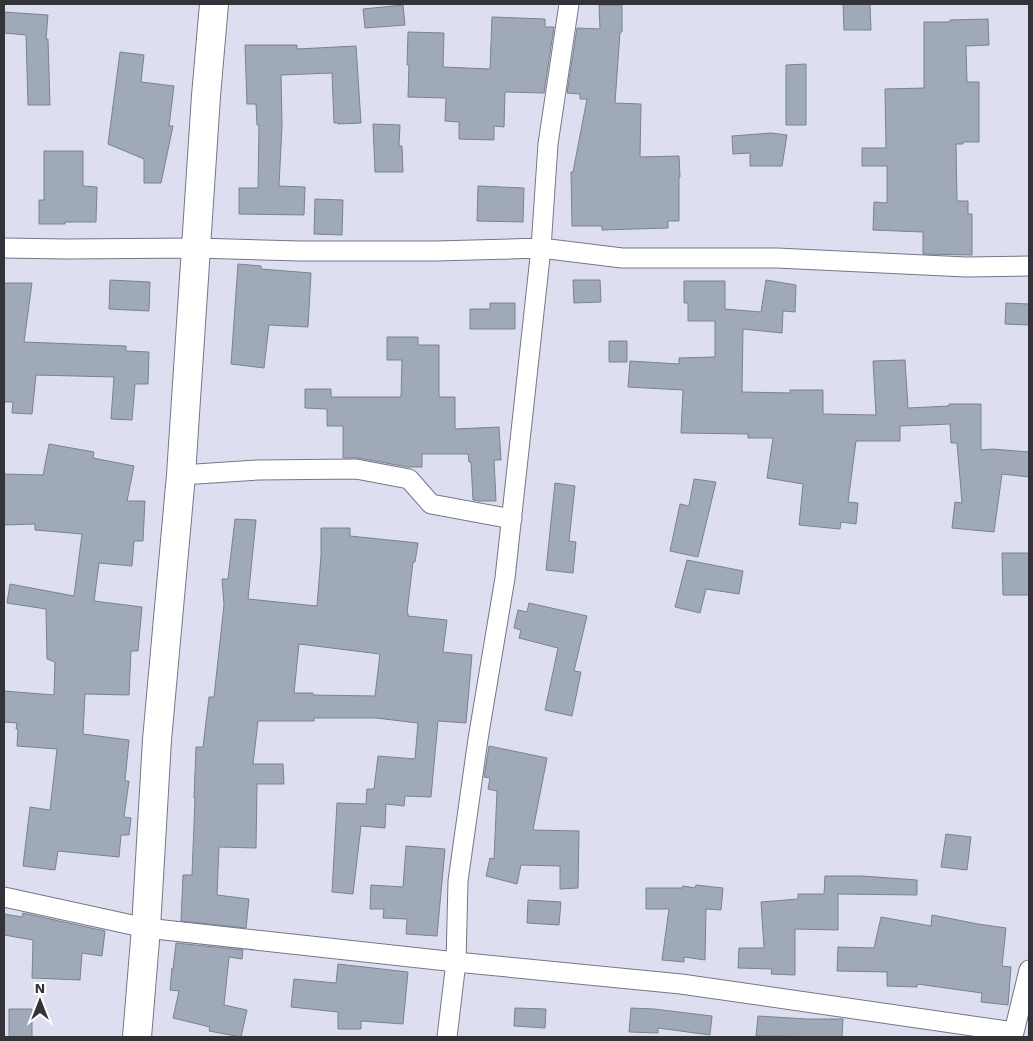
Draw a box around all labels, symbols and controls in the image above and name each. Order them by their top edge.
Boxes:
north arrow [15,976,65,1026]
text: N [35,980,45,996]

